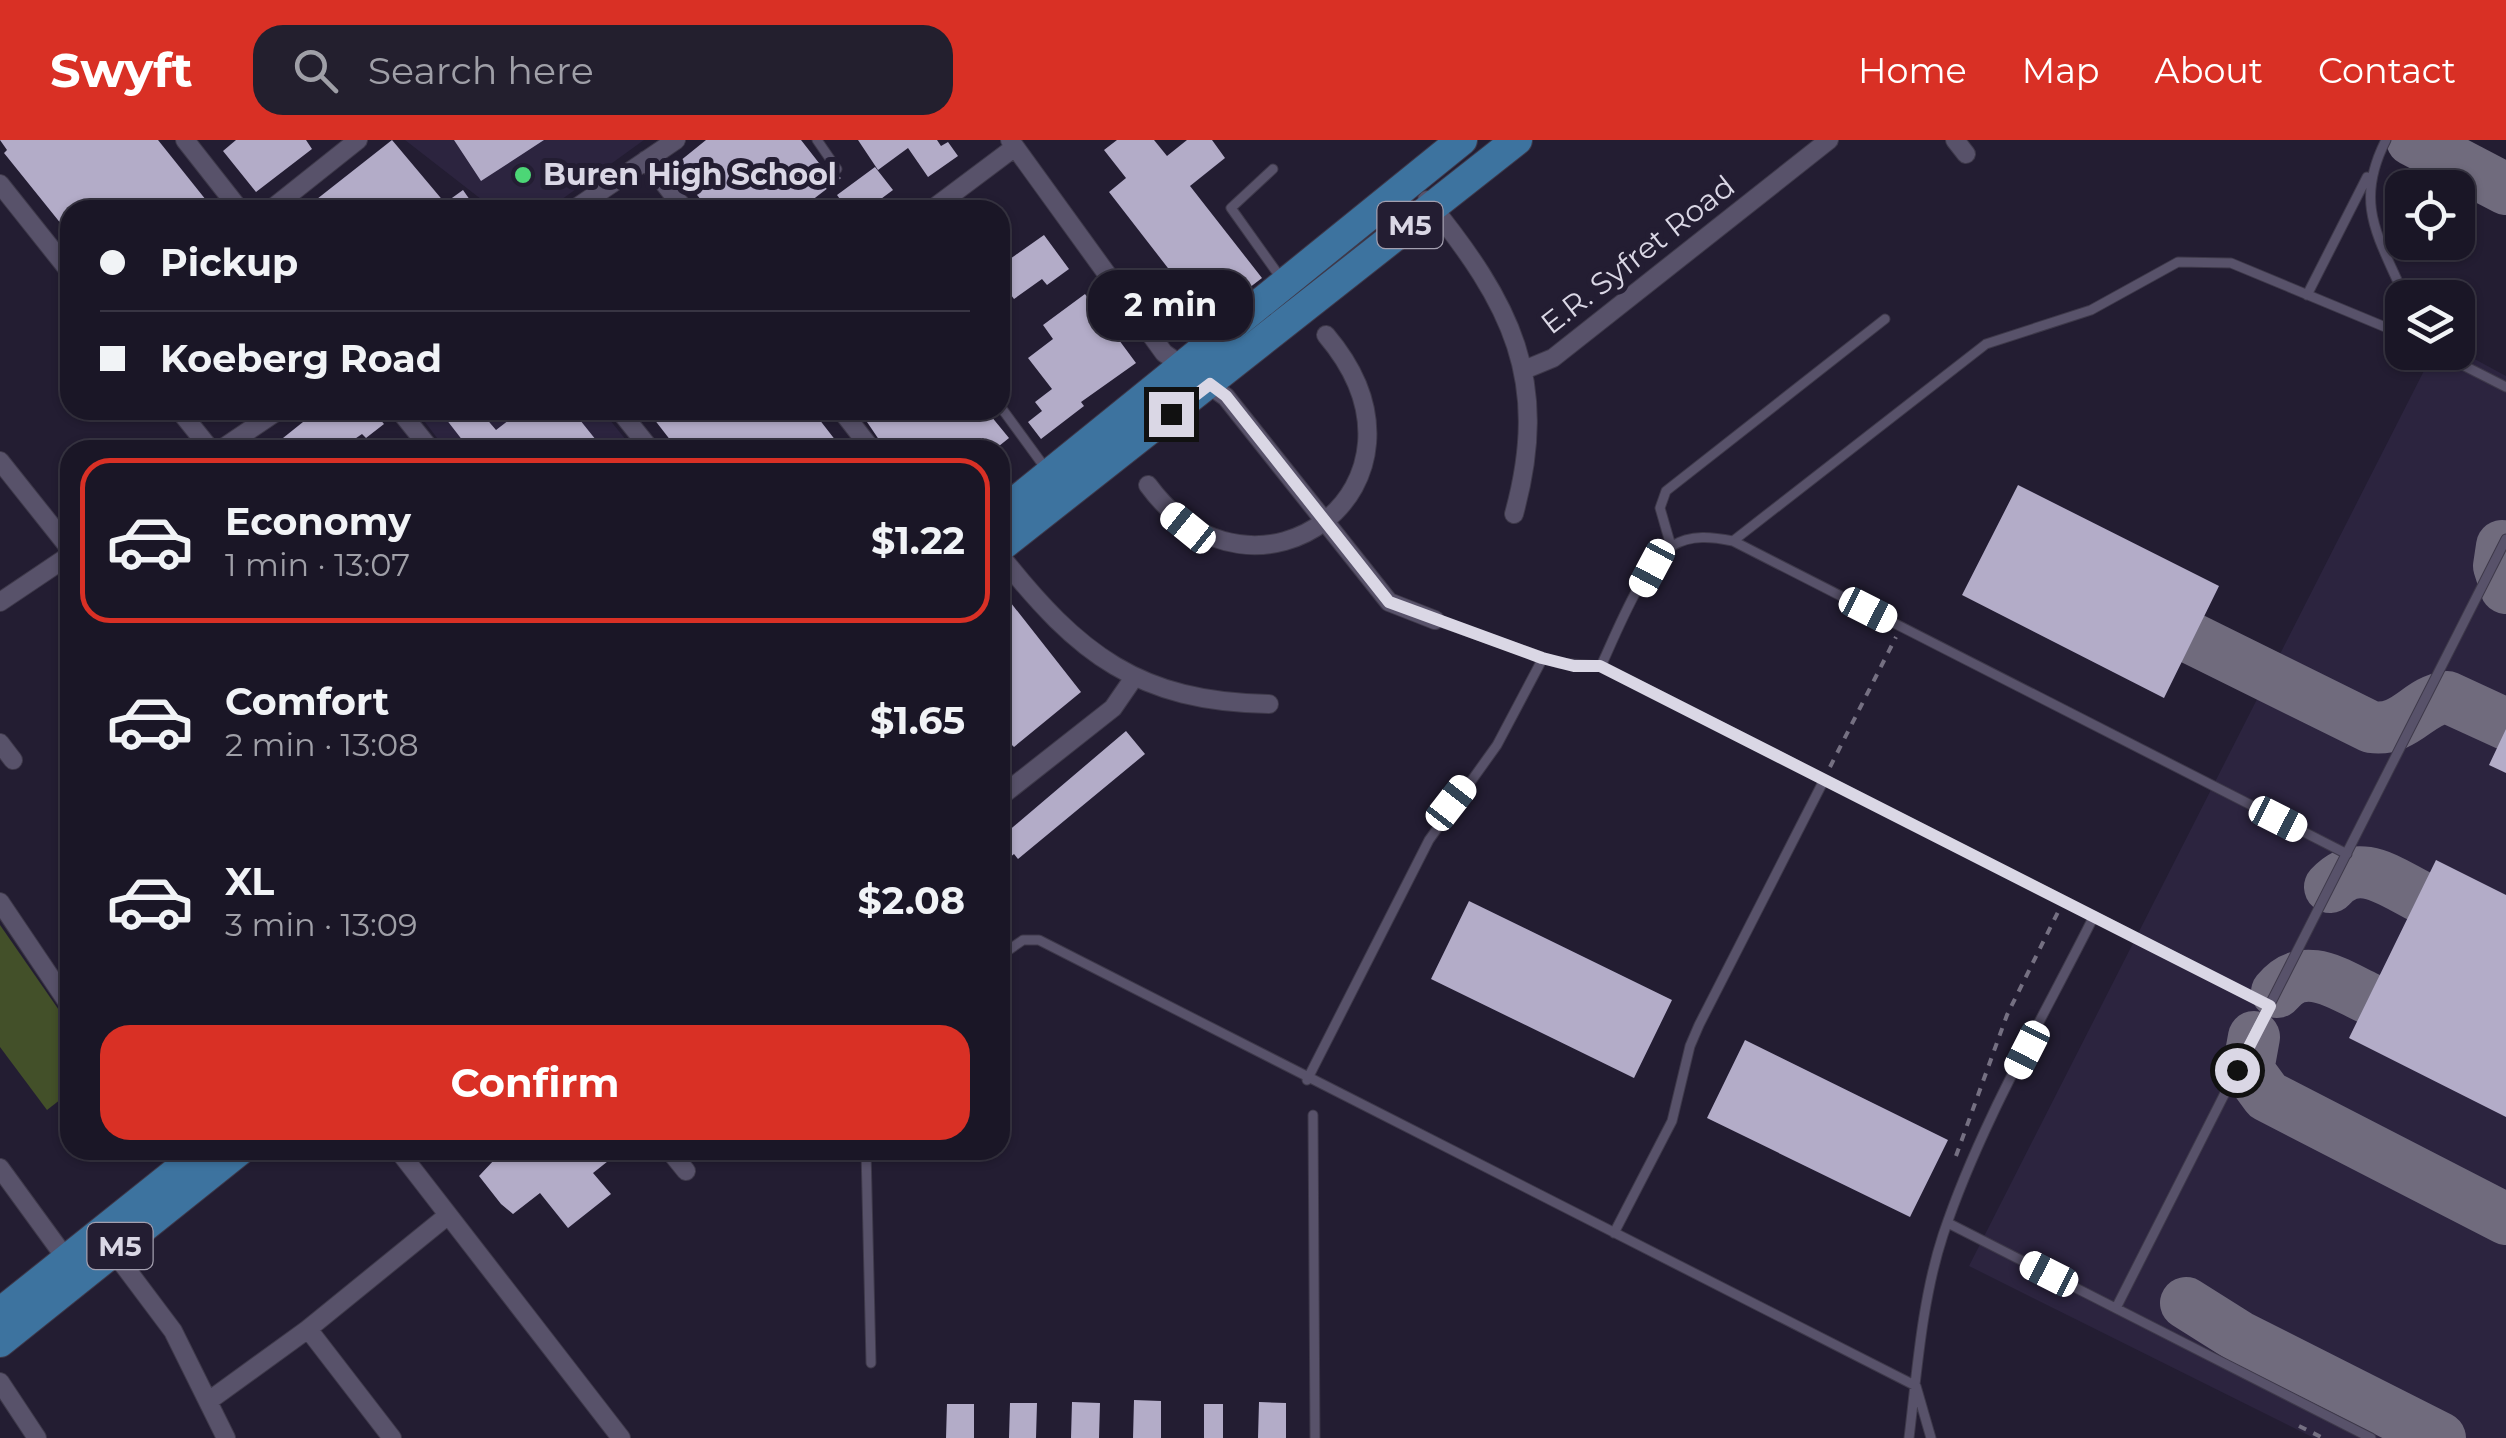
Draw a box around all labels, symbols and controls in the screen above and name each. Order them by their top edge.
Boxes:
search box [253,25,953,115]
text: Swyft [50,41,193,99]
icon: search [288,43,343,98]
text: Search here [368,47,594,94]
text: Home [1858,49,1967,92]
text: Map [2022,49,2100,92]
text: About [2155,49,2263,92]
text: Contact [2318,49,2456,92]
place label: Buren High School [543,156,837,193]
marker: Buren High School [512,164,534,186]
street label: E.R. Syfret Road [1533,167,1742,342]
map controls [2385,170,2475,370]
button: locate [2385,170,2475,260]
road number: M5 [1378,202,1442,248]
text: Pickup [160,239,298,286]
callout: 2 min [1088,269,1254,339]
button: layers [2385,280,2475,370]
text: 2 min [1124,285,1217,324]
text: Koeberg Road [160,335,442,382]
route end [1149,392,1194,437]
icon: car [105,496,195,586]
car [1155,497,1221,559]
text: Economy [225,498,411,545]
text: $1.22 [871,517,965,564]
car [1625,534,1679,602]
text: 1 min · 13:07 [225,545,410,584]
car [1834,583,1902,637]
icon: car [105,676,195,766]
text: Comfort [225,678,389,725]
text: $1.65 [870,697,965,744]
text: 2 min · 13:08 [225,725,419,764]
car [1421,770,1481,836]
car [2244,792,2312,846]
icon: car [105,856,195,946]
text: XL [225,858,274,905]
text: $2.08 [858,877,965,924]
text: 3 min · 13:09 [225,905,418,944]
car [2000,1016,2054,1084]
button: Confirm [100,1025,970,1140]
route start [2215,1048,2260,1093]
road number: M5 [88,1223,152,1269]
car [2015,1247,2083,1301]

